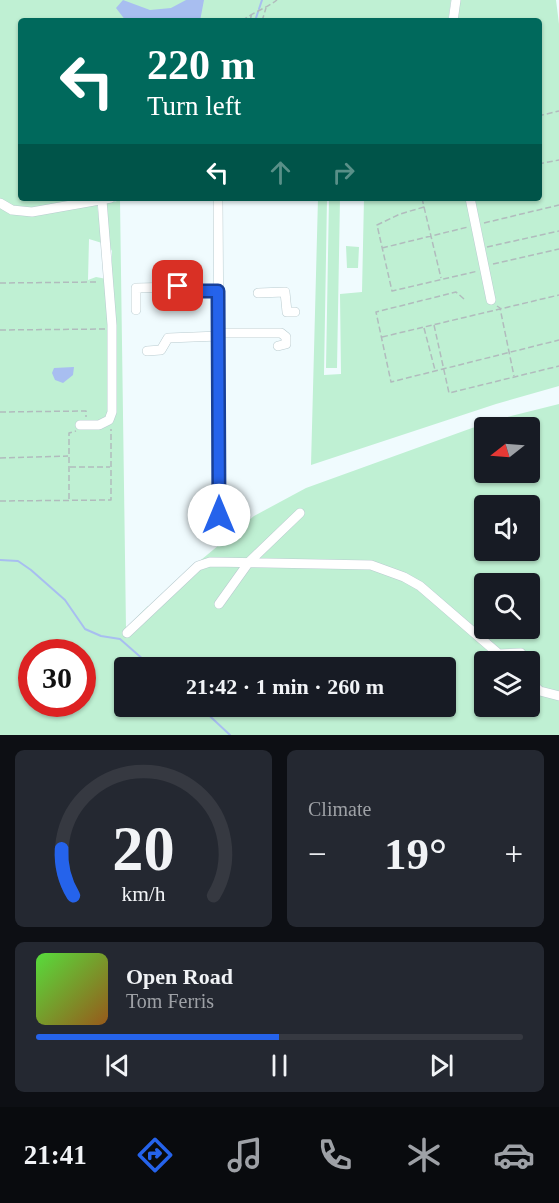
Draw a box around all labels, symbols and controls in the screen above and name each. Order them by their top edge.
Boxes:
icon: left [48,42,126,120]
text: 220 m [147,42,256,88]
text: Turn left [147,91,241,121]
icon: left [201,156,234,189]
icon: ahead [264,156,297,189]
icon: right [327,156,360,189]
pin [152,260,203,311]
icon: arrive [161,269,194,302]
north arrow [474,417,540,483]
map controls [474,417,540,717]
position arrow [187,483,251,547]
button: sound [474,495,540,561]
button: search [474,573,540,639]
speed limit sign: 30 [18,639,96,717]
button: layers [474,651,540,717]
text: 21:42 · 1 min · 260 m [186,674,384,699]
text: Climate [308,798,371,820]
text: 20 [112,814,175,883]
text: 19° [384,829,447,879]
text: − [308,836,327,872]
text: + [504,836,523,872]
text: km/h [121,882,166,906]
text: Open Road [126,964,233,989]
text: Tom Ferris [126,990,214,1012]
icon: previous [101,1049,134,1082]
icon: pause [263,1049,296,1082]
icon: next [425,1049,458,1082]
icon: directions [134,1134,176,1176]
icon: music [224,1134,266,1176]
icon: phone [314,1134,356,1176]
icon: climate [403,1134,445,1176]
icon: car [493,1134,535,1176]
text: 21:41 [24,1140,87,1170]

